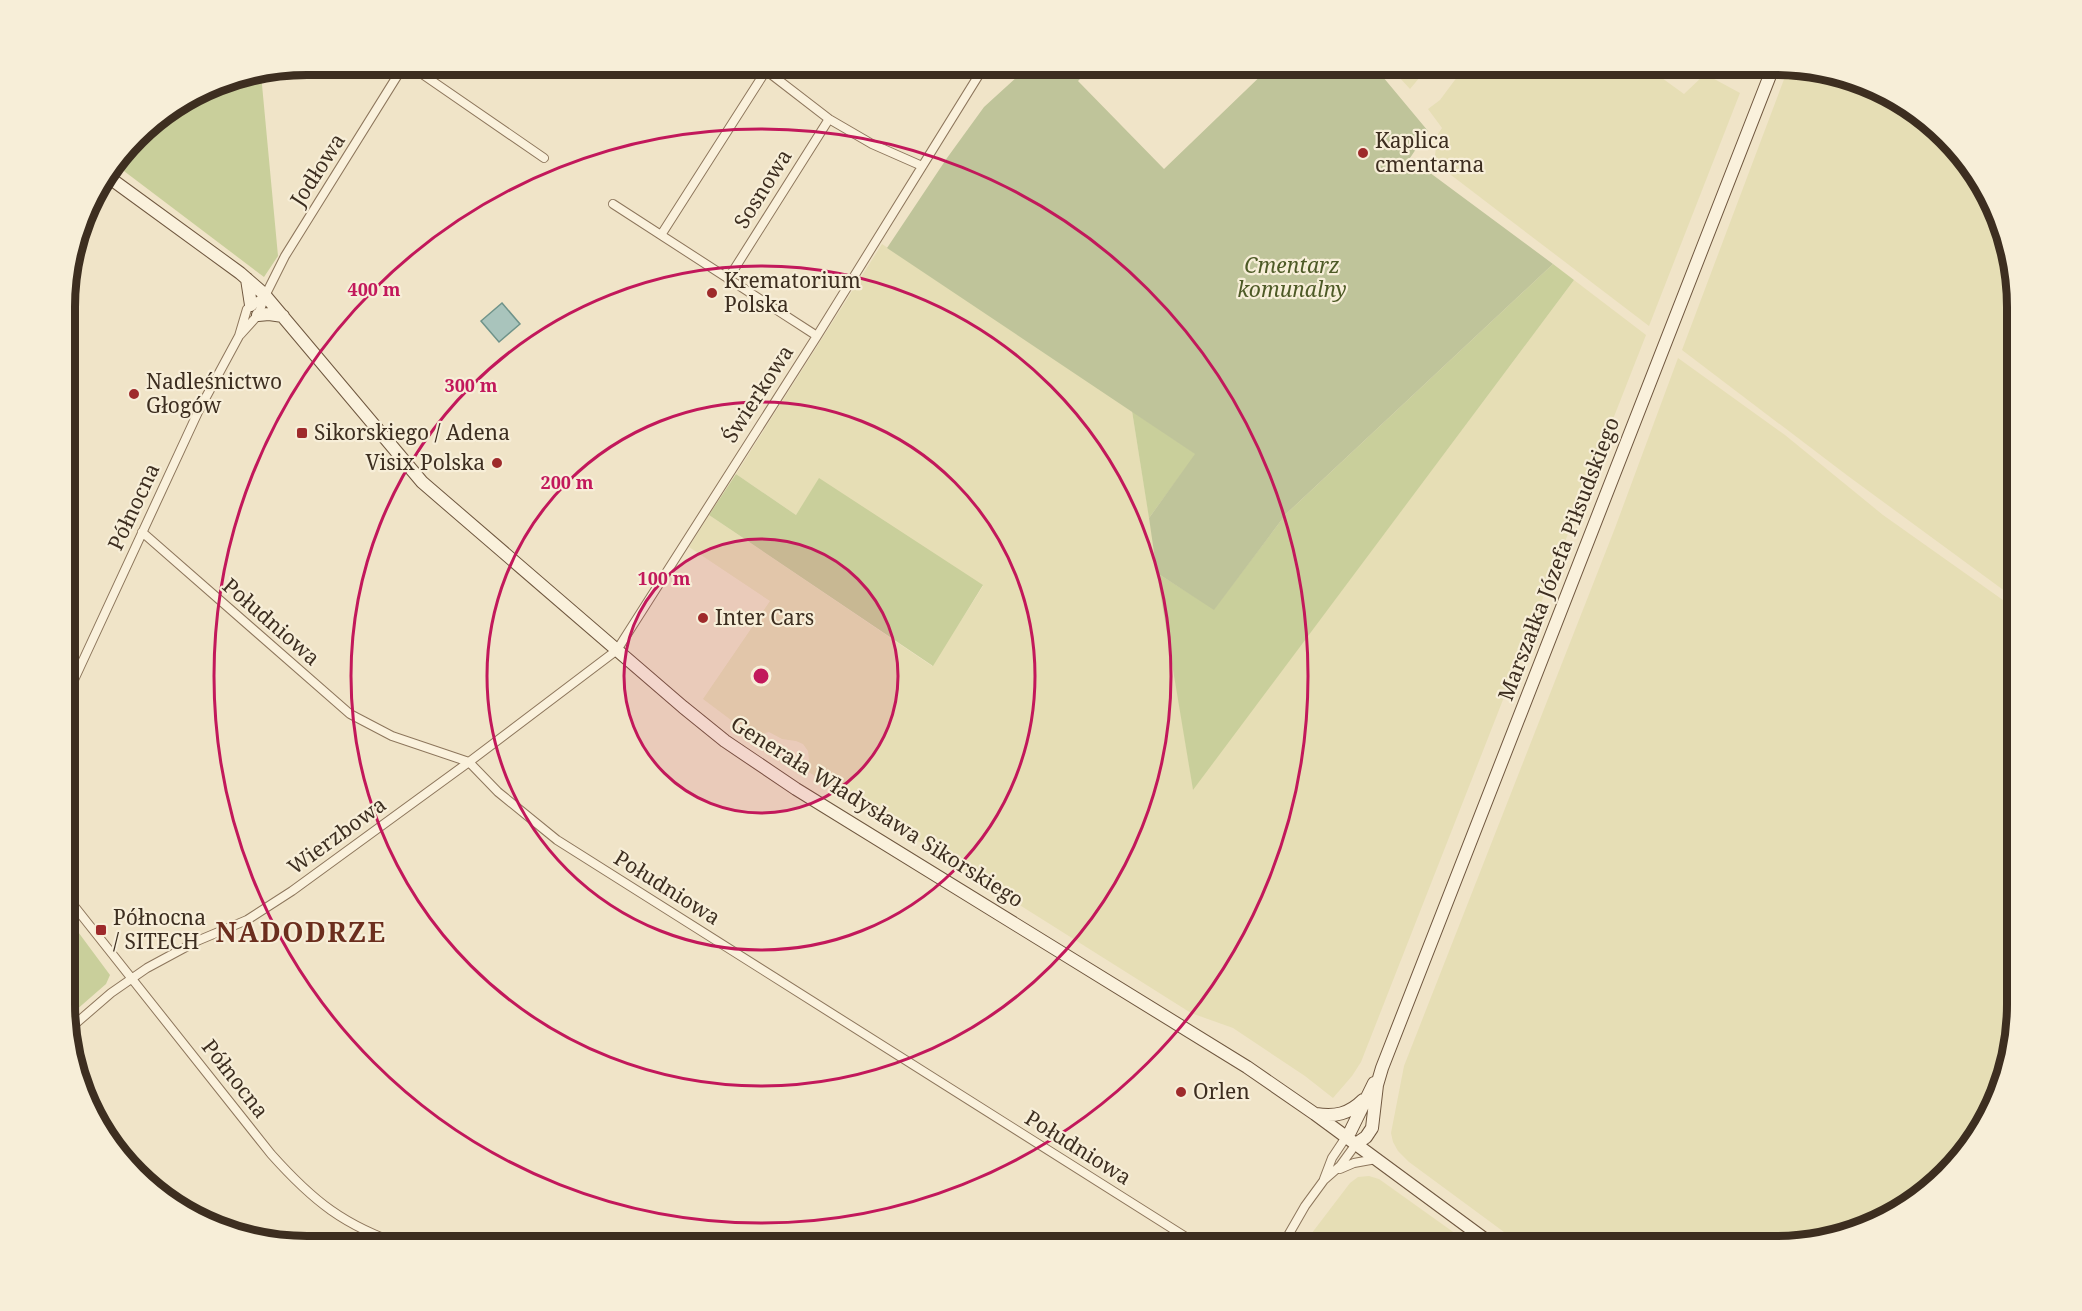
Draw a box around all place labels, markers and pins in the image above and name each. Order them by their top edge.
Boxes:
place label: Kaplica cmentarna [1375,126,1484,178]
marker: Kaplica cmentarna [1356,146,1370,160]
place label: Krematorium Polska [724,266,861,318]
marker: Krematorium Polska [705,286,719,300]
place label: Nadleśnictwo Głogów [146,367,282,419]
marker: Nadleśnictwo Głogów [127,387,141,401]
place label: Sikorskiego / Adena [314,418,510,446]
marker: Sikorskiego / Adena [295,426,309,440]
place label: Visix Polska [365,448,485,476]
marker: Visix Polska [490,456,504,470]
place label: Inter Cars [715,603,814,631]
marker: Inter Cars [696,611,710,625]
centre of rings [751,666,771,686]
place label: Północna / SITECH [113,903,206,955]
marker: Północna / SITECH [94,923,108,937]
place label: Orlen [1193,1077,1250,1105]
marker: Orlen [1174,1085,1188,1099]

